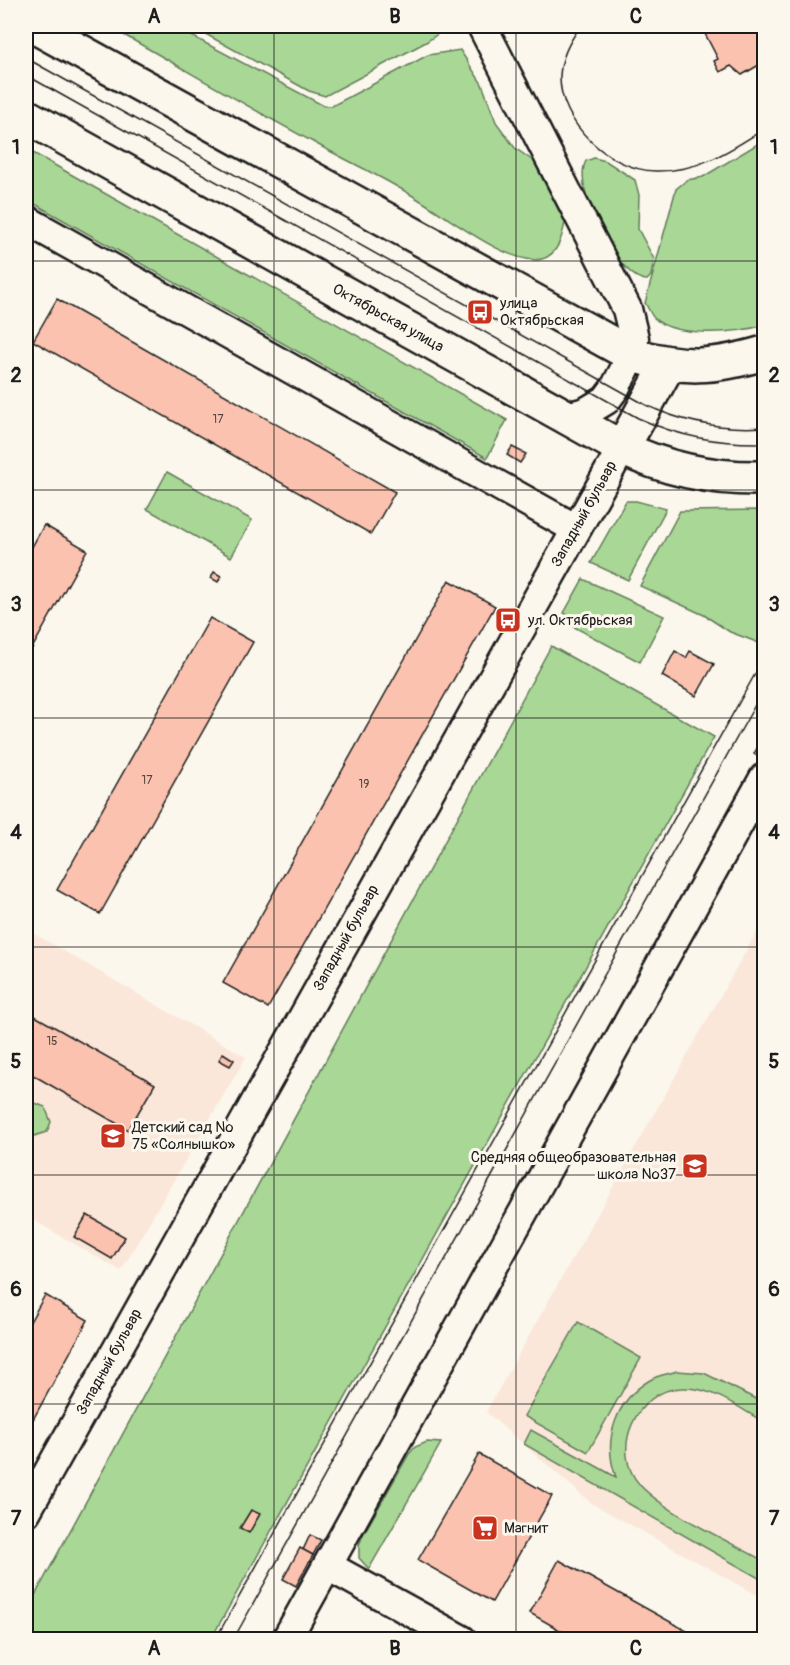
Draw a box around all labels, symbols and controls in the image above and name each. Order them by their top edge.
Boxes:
text: A [148,4,161,29]
text: B [389,4,401,29]
text: C [630,4,642,29]
text: 1 [12,135,20,160]
text: 1 [770,135,778,160]
street label: Октябрьская улица [329,280,447,356]
place label: улица Октябрьская [499,294,584,330]
bus stop icon: улица Октябрьская [465,297,495,327]
text: 2 [10,363,22,388]
text: 2 [768,363,780,388]
house number: 17 [212,412,224,427]
street label: Западный бульвар [547,458,621,570]
text: 3 [10,592,22,617]
text: 3 [768,592,780,617]
bus stop icon: ул. Октябрьская [493,605,523,635]
place label: ул. Октябрьская [527,611,633,630]
house number: 17 [141,773,153,788]
house number: 19 [359,777,369,792]
text: 4 [10,820,22,845]
text: 4 [768,820,780,845]
street label: Западный бульвар [309,882,383,994]
house number: 15 [46,1034,58,1049]
text: 5 [11,1049,22,1074]
text: 5 [769,1049,780,1074]
place label: Детский сад № 75 «Солнышко» [131,1118,236,1154]
school or university icon: Детский сад № 75 «Солнышко» [98,1121,128,1151]
place label: Средняя общеобразовательная школа №37 [471,1148,676,1184]
school or university icon: Средняя общеобразовательная школа №37 [680,1151,710,1181]
text: 6 [10,1277,22,1302]
text: 6 [768,1277,780,1302]
street label: Западный бульвар [72,1306,146,1418]
text: 7 [11,1506,22,1531]
text: 7 [769,1506,780,1531]
supermarket icon: Магнит [470,1513,500,1543]
place label: Магнит [504,1519,549,1538]
text: A [148,1636,161,1661]
text: B [389,1636,401,1661]
text: C [630,1636,642,1661]

